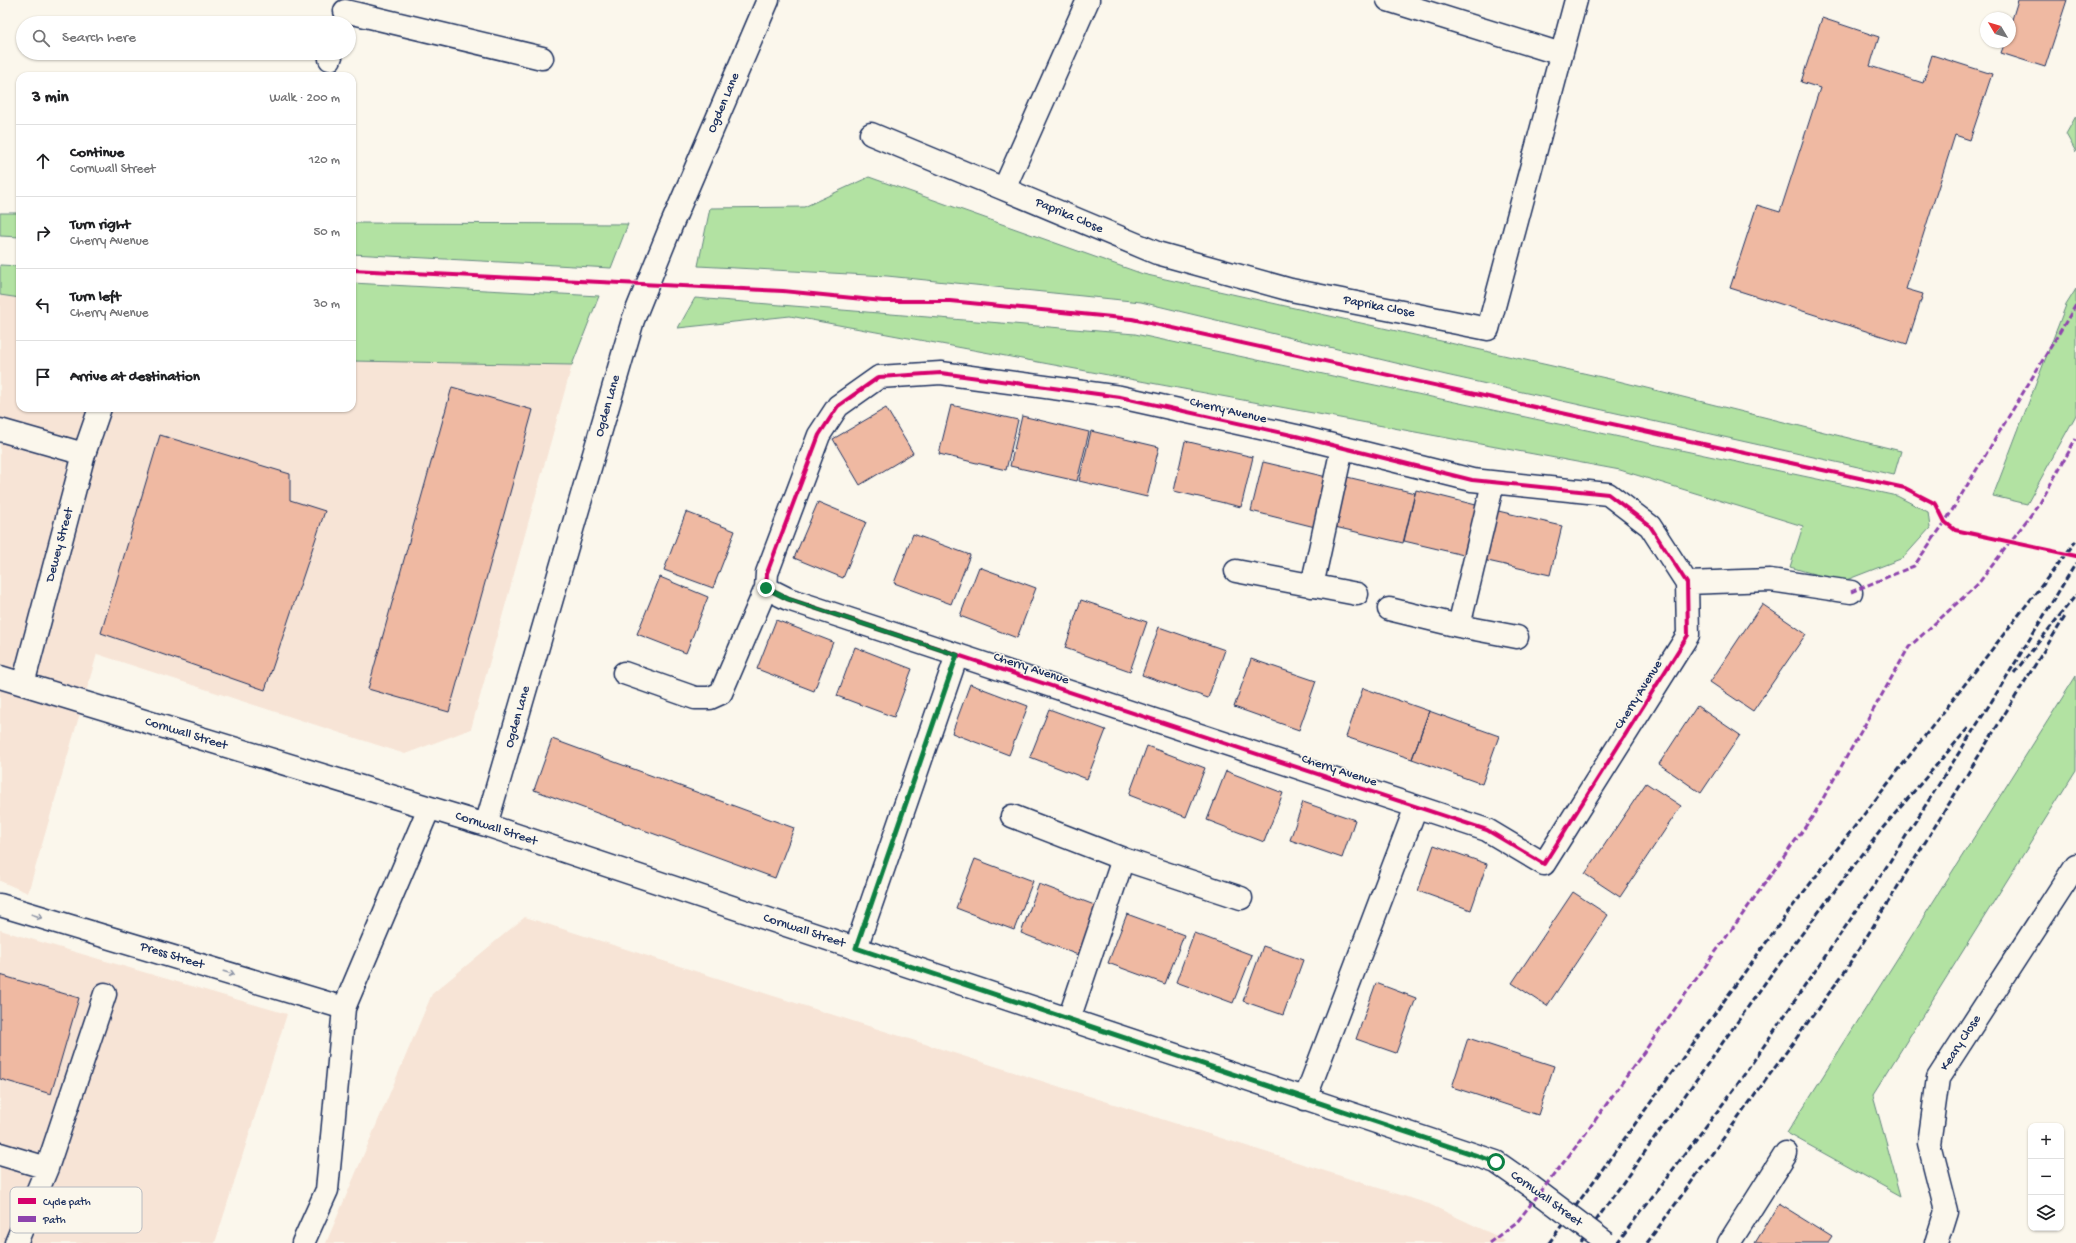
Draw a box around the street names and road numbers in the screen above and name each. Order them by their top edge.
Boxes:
street label: Ogden Lane [705,71,743,135]
street label: Paprika Close [1032,195,1106,237]
street label: Paprika Close [1341,293,1416,321]
street label: Ogden Lane [592,373,624,439]
street label: Cherry Avenue [1188,395,1268,427]
street label: Dewey Street [43,505,78,585]
street label: Cherry Avenue [991,650,1071,688]
street label: Cherry Avenue [1612,657,1666,732]
street label: Ogden Lane [502,684,534,750]
street label: Cornwall Street [143,714,231,754]
street label: Cherry Avenue [1299,752,1379,790]
street label: Cornwall Street [453,809,540,850]
street label: Cornwall Street [761,911,848,952]
street label: Press Street [137,939,207,973]
street label: Keary Close [1937,1012,1985,1074]
street label: Cornwall Street [1507,1168,1586,1231]

